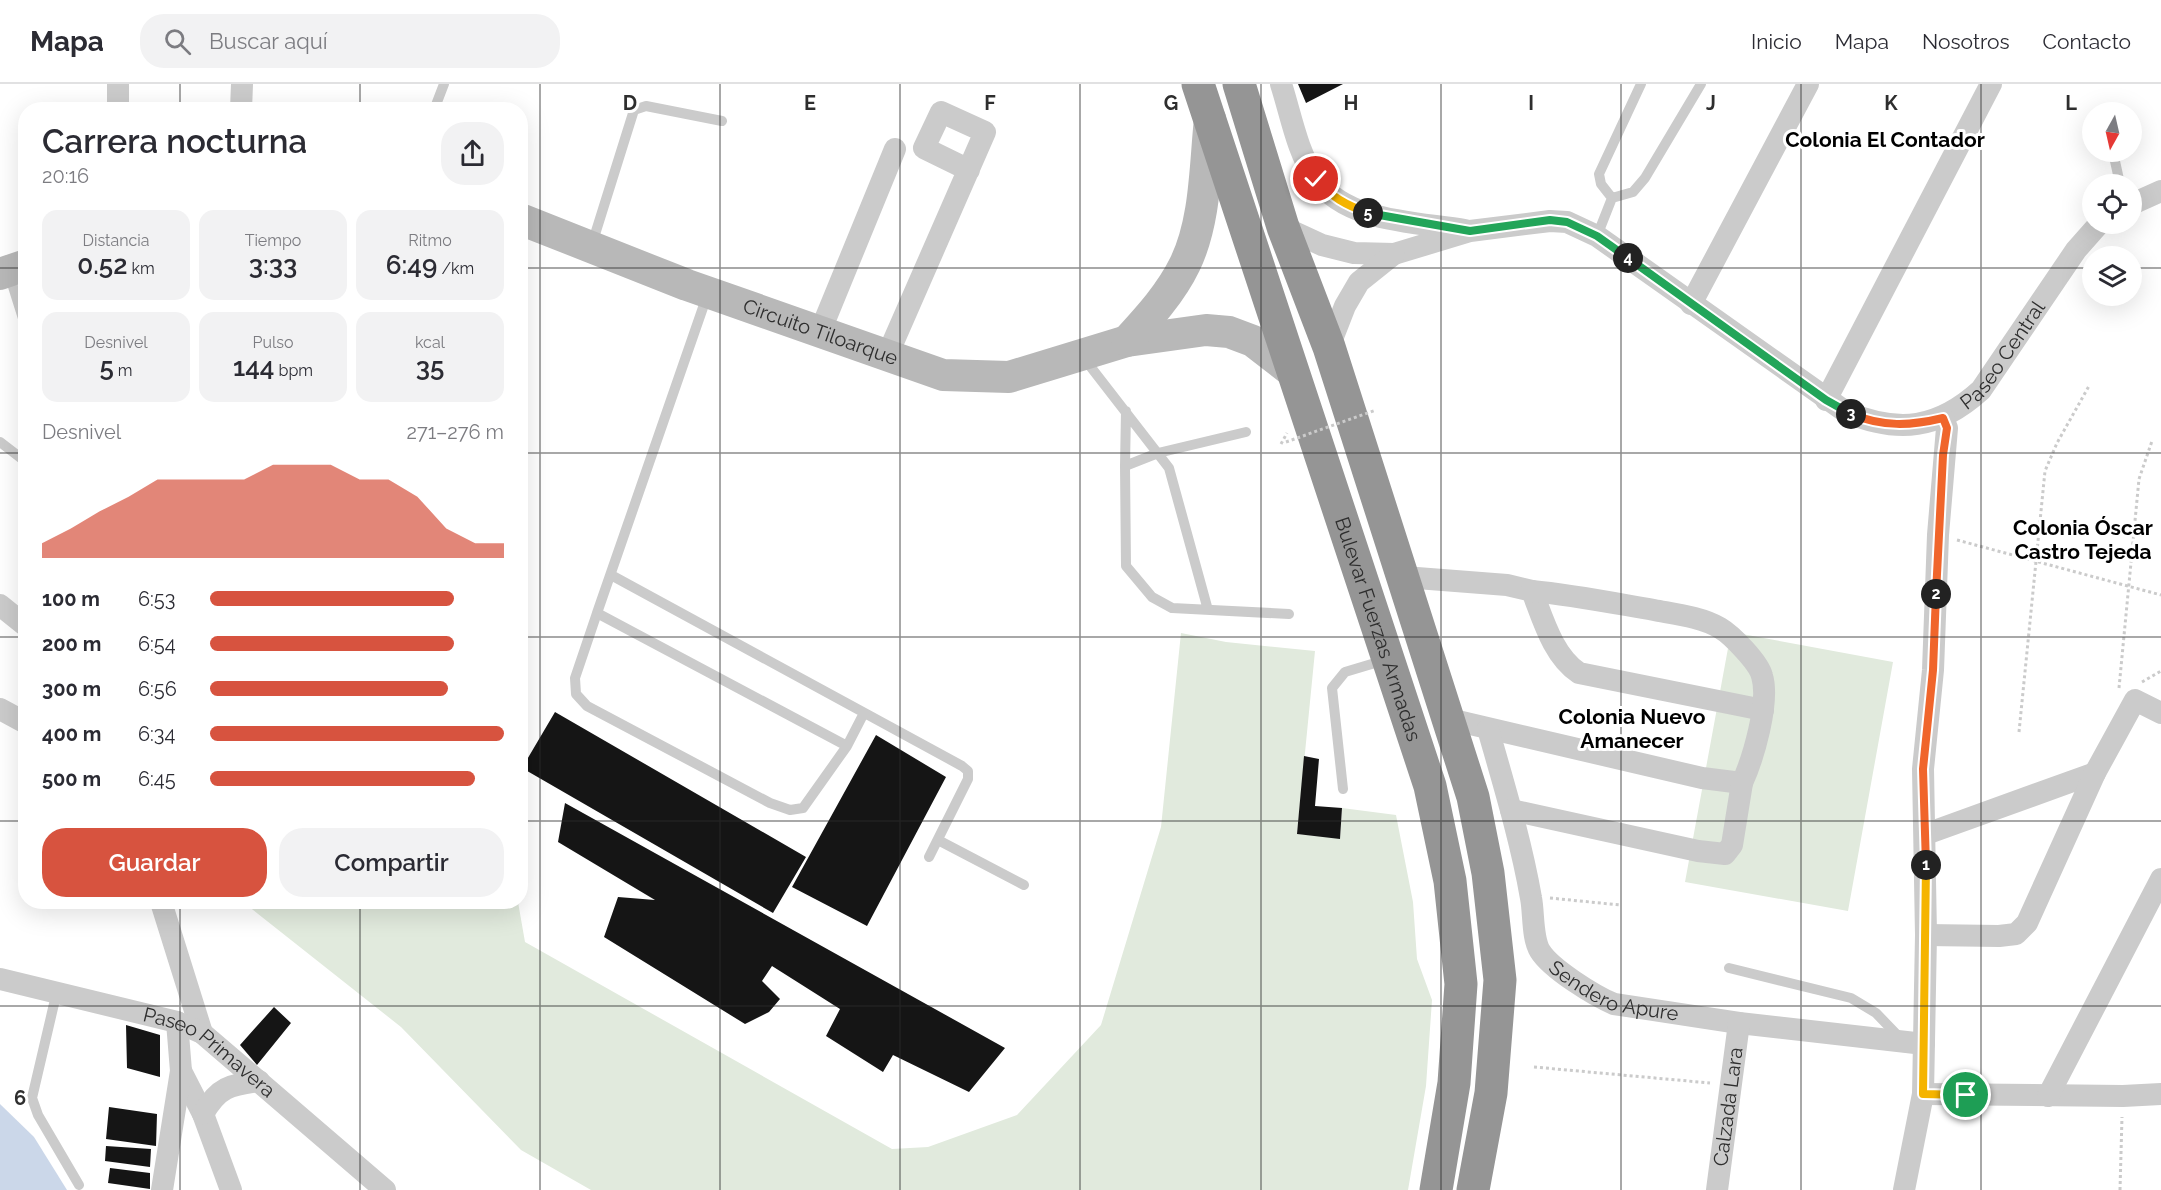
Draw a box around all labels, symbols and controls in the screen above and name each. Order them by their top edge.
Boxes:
search box [140,14,560,68]
text: Mapa [30,25,104,58]
icon: search [161,25,194,58]
text: Buscar aquí [209,28,328,54]
text: Inicio [1751,29,1802,54]
text: Mapa [1835,29,1889,54]
text: Nosotros [1922,29,2010,54]
text: Contacto [2043,29,2131,54]
text: D [623,91,637,115]
text: E [804,91,816,115]
text: F [984,91,996,115]
text: G [1164,91,1178,115]
text: H [1344,91,1358,115]
text: I [1528,91,1534,115]
text: J [1706,91,1716,115]
text: K [1884,91,1898,115]
text: L [2065,91,2077,115]
north arrow [2082,102,2142,162]
map controls [2082,102,2142,306]
text: Carrera nocturna [42,122,307,161]
button: share [441,122,504,185]
district label: Colonia El Contador [1785,127,1985,152]
pin [1290,153,1341,204]
icon: check [1299,162,1332,195]
text: 20:16 [42,164,89,188]
button: locate [2082,174,2142,234]
pin: 5 [1353,198,1383,228]
text: 5 [1364,203,1372,222]
text: Distancia [82,231,150,250]
text: Tiempo [245,231,301,250]
text: Ritmo [408,231,452,250]
pin: 4 [1613,243,1643,273]
button: layers [2082,246,2142,306]
text: 4 [1623,248,1633,267]
text: 0.52 [77,250,127,280]
text: 3:33 [249,250,297,280]
text: 6:49 [386,250,437,280]
text: km [127,259,155,278]
text: /km [437,259,474,278]
street label: Circuito Tiloarque [740,294,901,370]
street label: Paseo Central [1955,296,2050,415]
text: Desnivel [84,333,148,352]
text: Pulso [252,333,294,352]
text: kcal [415,333,445,352]
text: 5 [99,352,114,382]
text: 144 [233,352,275,382]
text: 35 [416,352,444,382]
text: m [114,361,133,380]
text: bpm [275,361,313,380]
pin: 3 [1836,399,1866,429]
text: 3 [1847,404,1855,423]
text: Desnivel [42,420,121,444]
text: 271–276 m [407,420,504,444]
street label: Bulevar Fuerzas Armadas [1330,514,1426,744]
district label: Colonia Óscar Castro Tejeda [2013,515,2153,564]
pin: 2 [1921,579,1951,609]
text: 2 [1931,584,1941,603]
text: 100 m [42,587,100,611]
text: 6:53 [138,587,175,611]
text: 200 m [42,632,101,656]
text: 6:54 [138,632,176,656]
text: 300 m [42,677,101,701]
text: 6:56 [138,677,177,701]
district label: Colonia Nuevo Amanecer [1559,704,1706,753]
text: 400 m [42,722,101,746]
text: 6:34 [138,722,175,746]
text: 500 m [42,767,101,791]
text: 6:45 [138,767,176,791]
button: Guardar [42,828,267,897]
button: Compartir [279,828,504,897]
pin: 1 [1911,850,1941,880]
text: 1 [1922,855,1930,874]
street label: Sendero Apure [1544,955,1680,1026]
street label: Paseo Primavera [141,1002,280,1103]
street label: Calzada Lara [1708,1046,1748,1168]
pin [1940,1069,1991,1120]
icon: arrive [1949,1078,1982,1111]
text: 6 [14,1086,26,1110]

